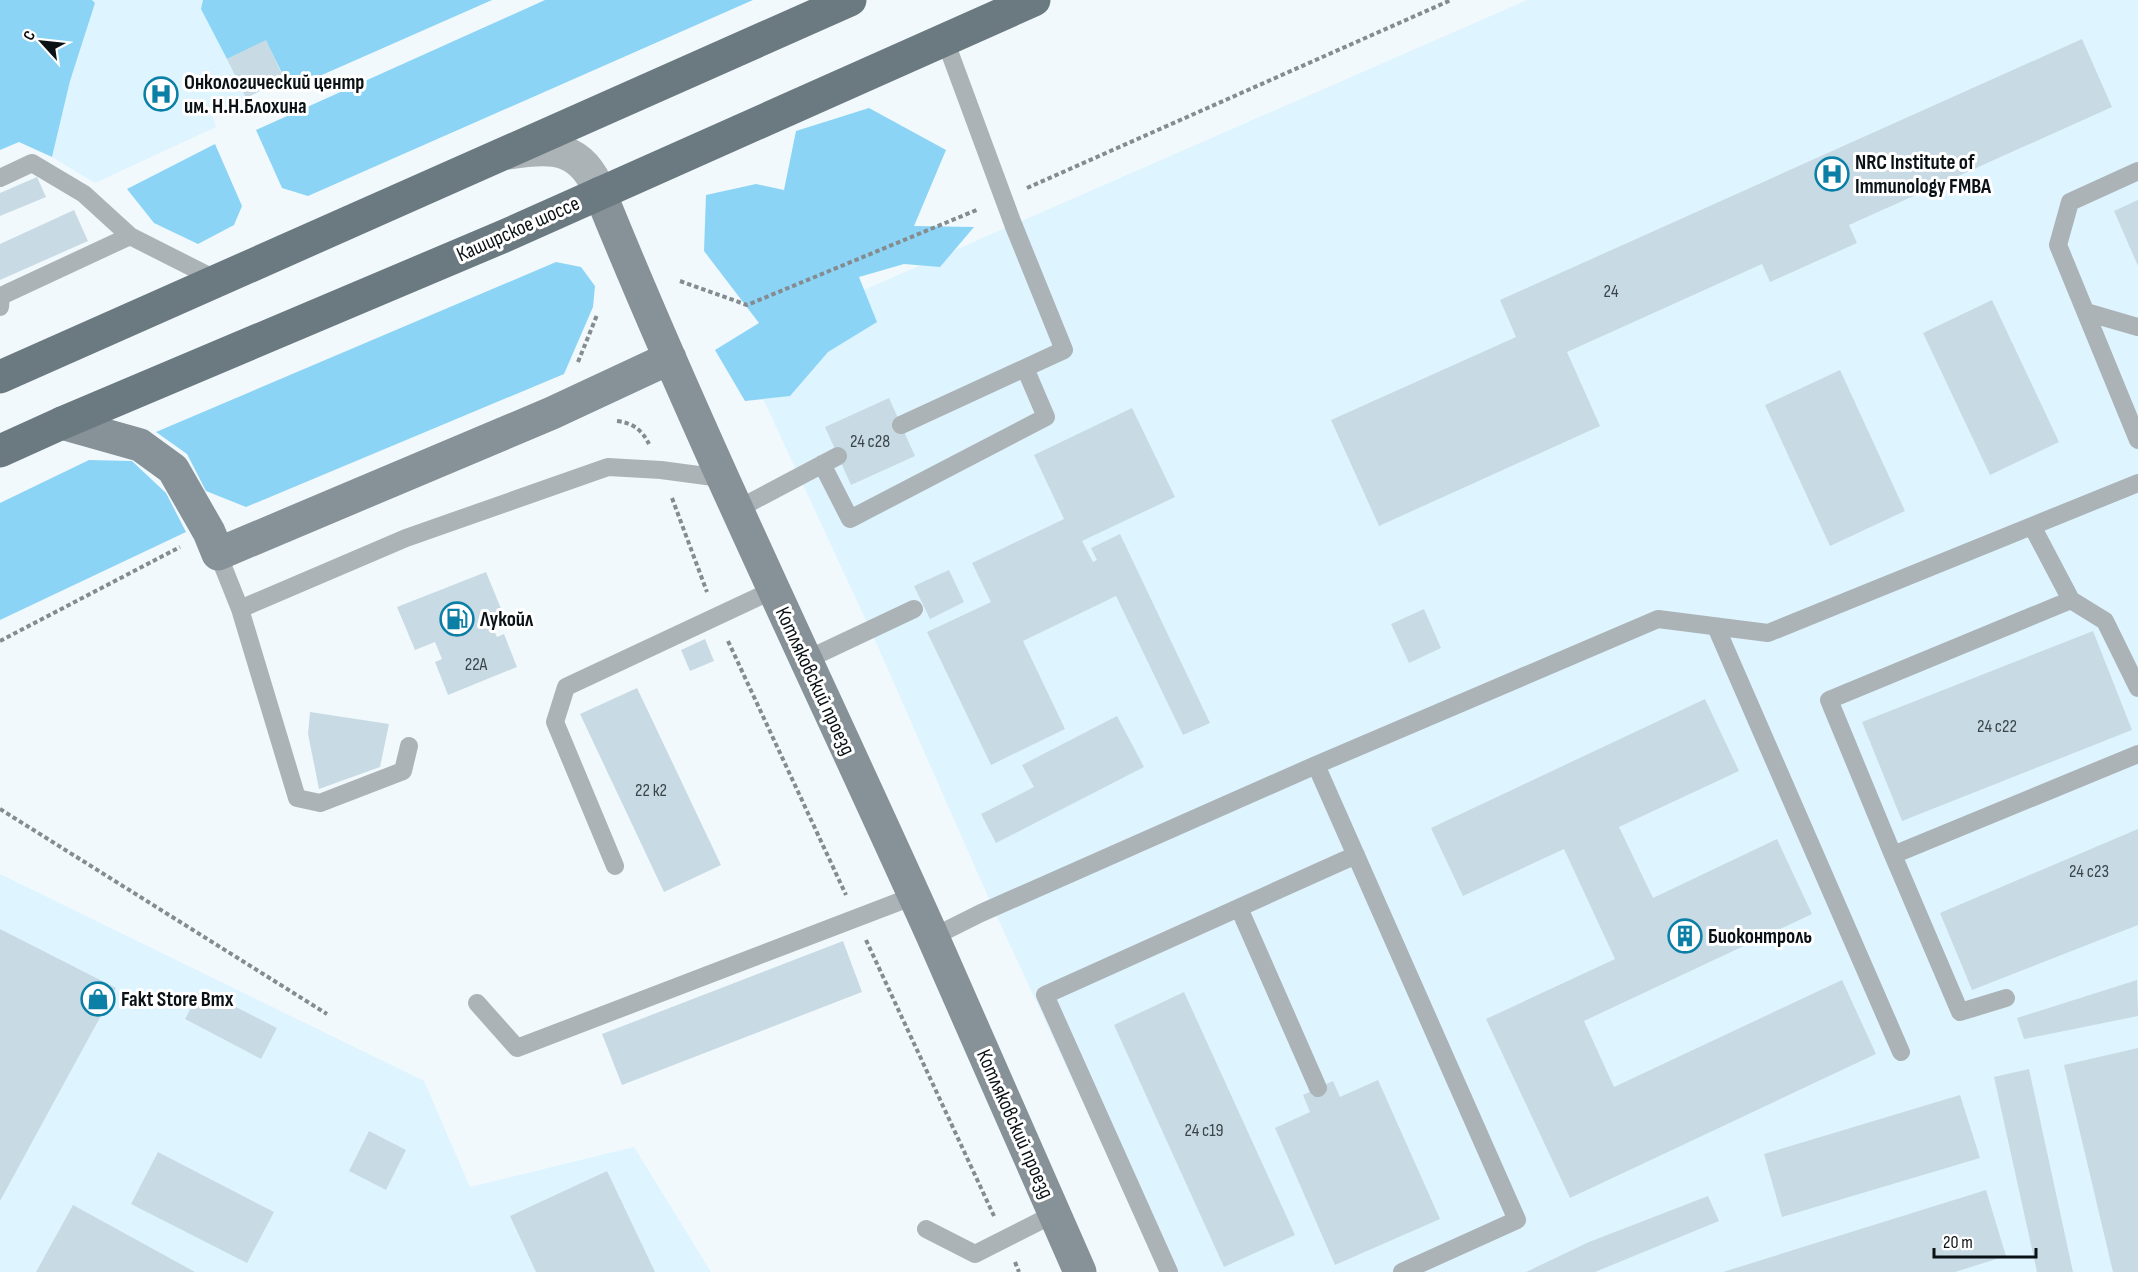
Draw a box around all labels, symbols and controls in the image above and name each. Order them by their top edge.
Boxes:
north arrow [12,12,72,72]
text: С [20,28,40,44]
place label: Онкологический центр им. Н.Н.Блохина [184,70,364,119]
hospital icon: Онкологический центр им. Н.Н.Блохина [143,76,179,112]
place label: NRC Institute of Immunology FMBA [1855,150,1992,199]
hospital icon: NRC Institute of Immunology FMBA [1814,156,1850,192]
street label: Каширское шоссе [453,191,583,267]
house number: 24 [1604,281,1619,302]
house number: 24 с28 [850,431,890,452]
fuel station icon: Лукойл [439,601,475,637]
street label: Котляковский проезд [770,603,860,759]
place label: Лукойл [479,607,534,632]
house number: 22А [465,654,488,675]
house number: 24 с22 [1977,716,2017,737]
house number: 22 к2 [635,780,667,801]
house number: 24 с23 [2069,861,2109,882]
building icon: Биоконтроль [1667,918,1703,954]
place label: Биоконтроль [1708,924,1812,949]
shop icon: Fakt Store Bmx [80,981,116,1017]
place label: Fakt Store Bmx [121,987,234,1012]
street label: Котляковский проезд [971,1046,1059,1202]
house number: 24 с19 [1184,1120,1224,1141]
scale bar [1934,1221,2036,1259]
text: 20 m [1943,1232,1973,1253]

